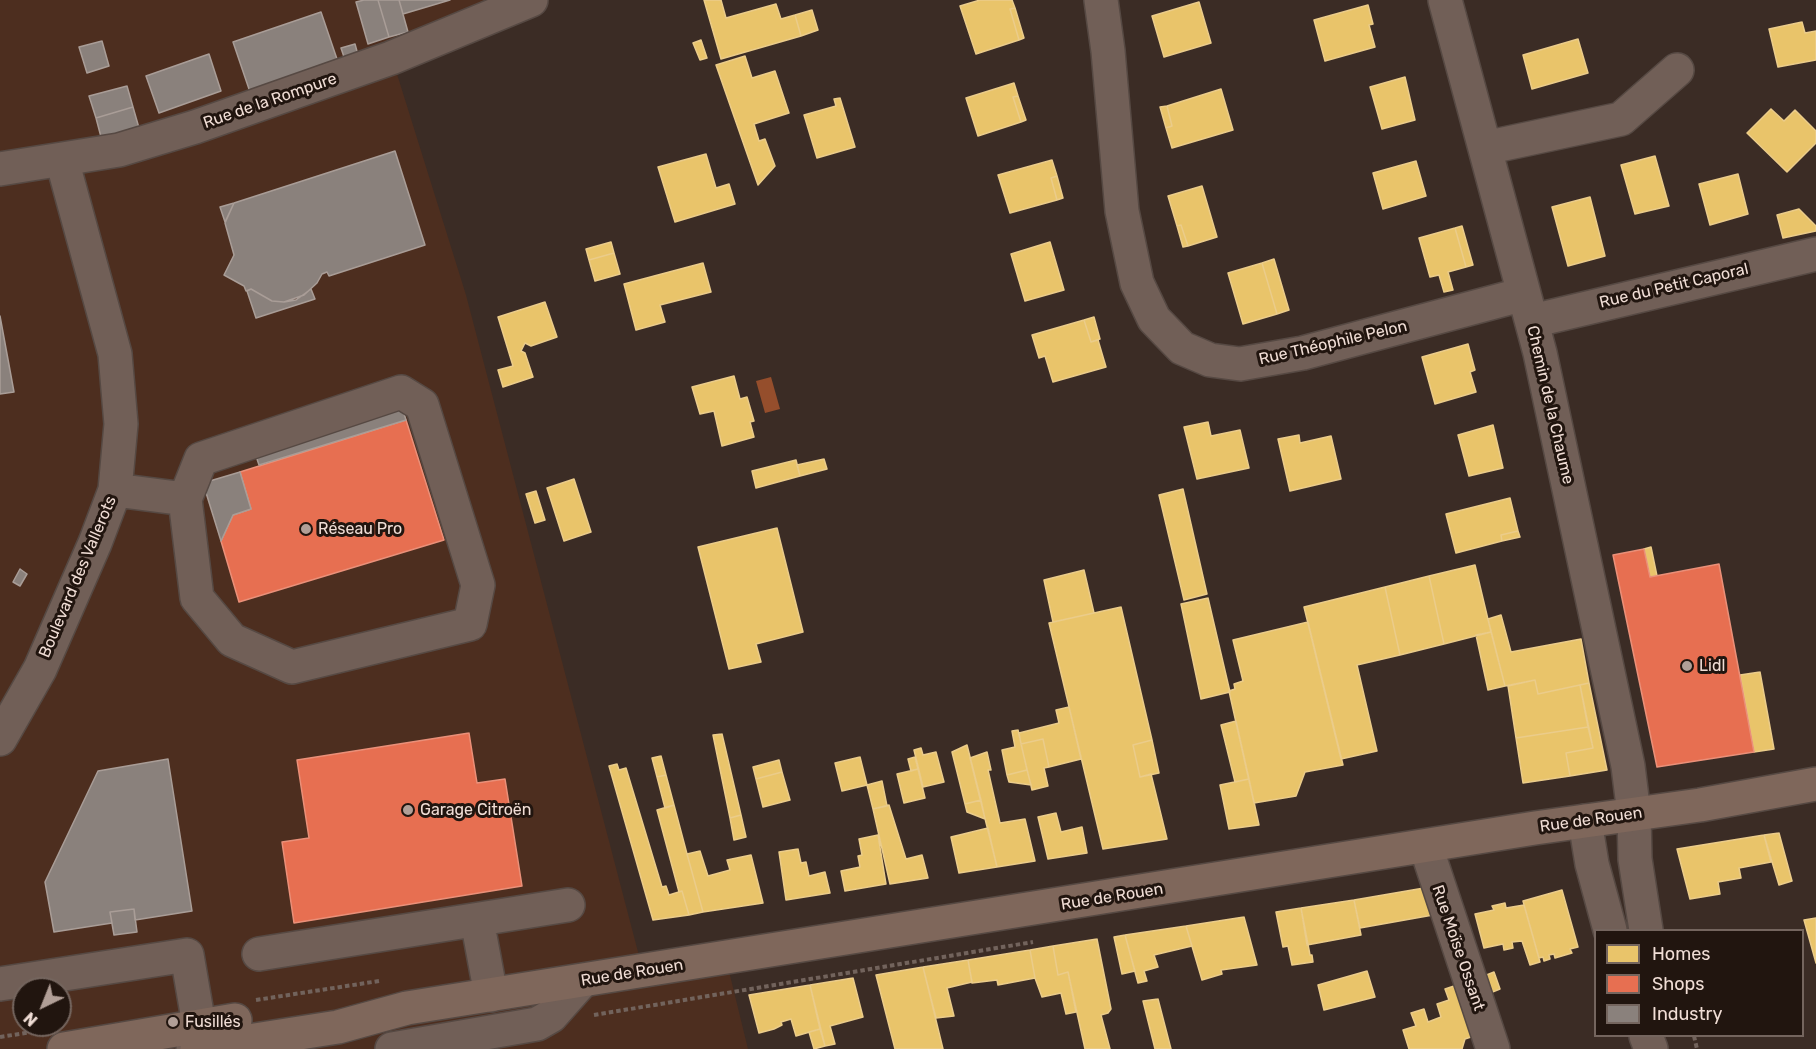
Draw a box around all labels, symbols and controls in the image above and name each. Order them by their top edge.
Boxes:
street label: Rue de la Rompure [201,69,339,133]
street label: Rue du Petit Caporal [1598,260,1750,312]
street label: Rue Théophile Pelon [1257,317,1409,369]
street label: Chemin de la Chaume [1522,324,1578,486]
street label: Boulevard des Vallerots [35,493,121,661]
place label: Réseau Pro [318,519,402,539]
marker: Réseau Pro [299,522,313,536]
place label: Lidl [1699,656,1725,676]
marker: Lidl [1680,659,1694,673]
place label: Garage Citroën [420,800,531,820]
marker: Garage Citroën [401,803,415,817]
street label: Rue de Rouen [1539,803,1643,837]
street label: Rue de Rouen [1060,879,1164,915]
street label: Rue Moïse Ossant [1427,883,1489,1013]
legend [1594,929,1804,1037]
text: Homes [1652,943,1710,965]
street label: Rue de Rouen [580,955,684,991]
text: Shops [1652,973,1704,995]
north arrow [12,977,72,1037]
text: Industry [1652,1003,1722,1025]
text: N [20,1008,41,1030]
place label: Fusillés [185,1012,241,1032]
marker: Fusillés [166,1015,180,1029]

